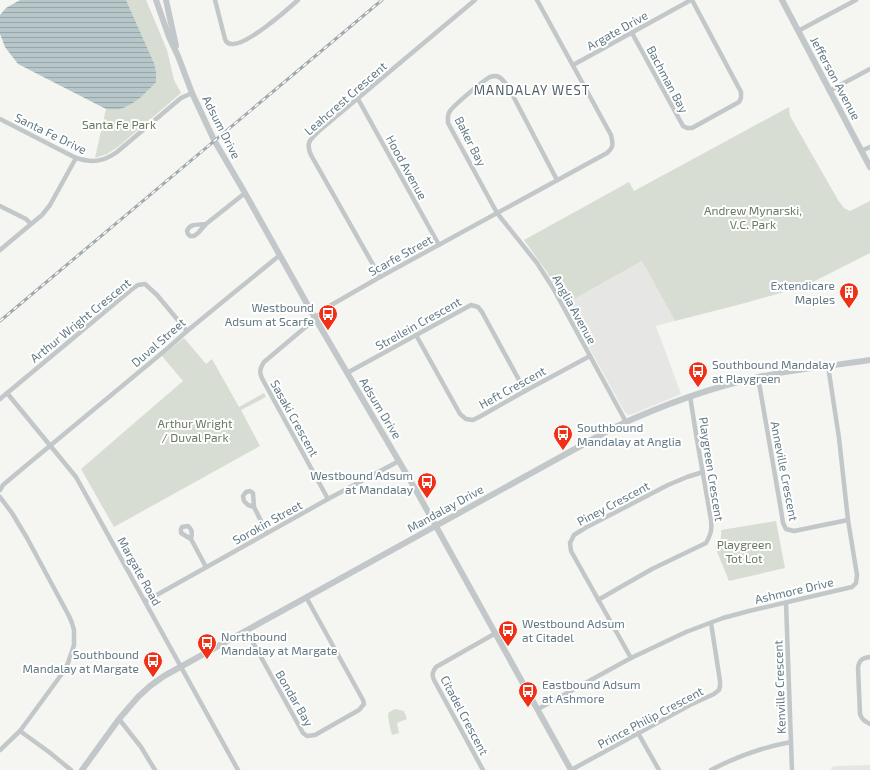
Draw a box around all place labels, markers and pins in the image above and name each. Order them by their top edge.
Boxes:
place label: Extendicare Maples [771,278,835,306]
building icon: Extendicare Maples [838,281,860,309]
place label: Westbound Adsum at Scarfe [225,300,314,328]
bus stop icon: Westbound Adsum at Scarfe [317,303,339,331]
place label: Southbound Mandalay at Playgreen [712,357,836,385]
bus stop icon: Southbound Mandalay at Playgreen [687,360,709,388]
place label: Southbound Mandalay at Anglia [577,420,681,448]
bus stop icon: Southbound Mandalay at Anglia [552,423,574,451]
place label: Westbound Adsum at Mandalay [310,468,414,496]
bus stop icon: Westbound Adsum at Mandalay [416,471,438,499]
place label: Westbound Adsum at Citadel [522,616,625,644]
bus stop icon: Westbound Adsum at Citadel [497,619,519,647]
place label: Northbound Mandalay at Margate [221,629,337,657]
bus stop icon: Northbound Mandalay at Margate [196,632,218,660]
place label: Southbound Mandalay at Margate [23,647,139,675]
bus stop icon: Southbound Mandalay at Margate [142,650,164,678]
place label: Eastbound Adsum at Ashmore [542,677,641,705]
bus stop icon: Eastbound Adsum at Ashmore [517,680,539,708]

